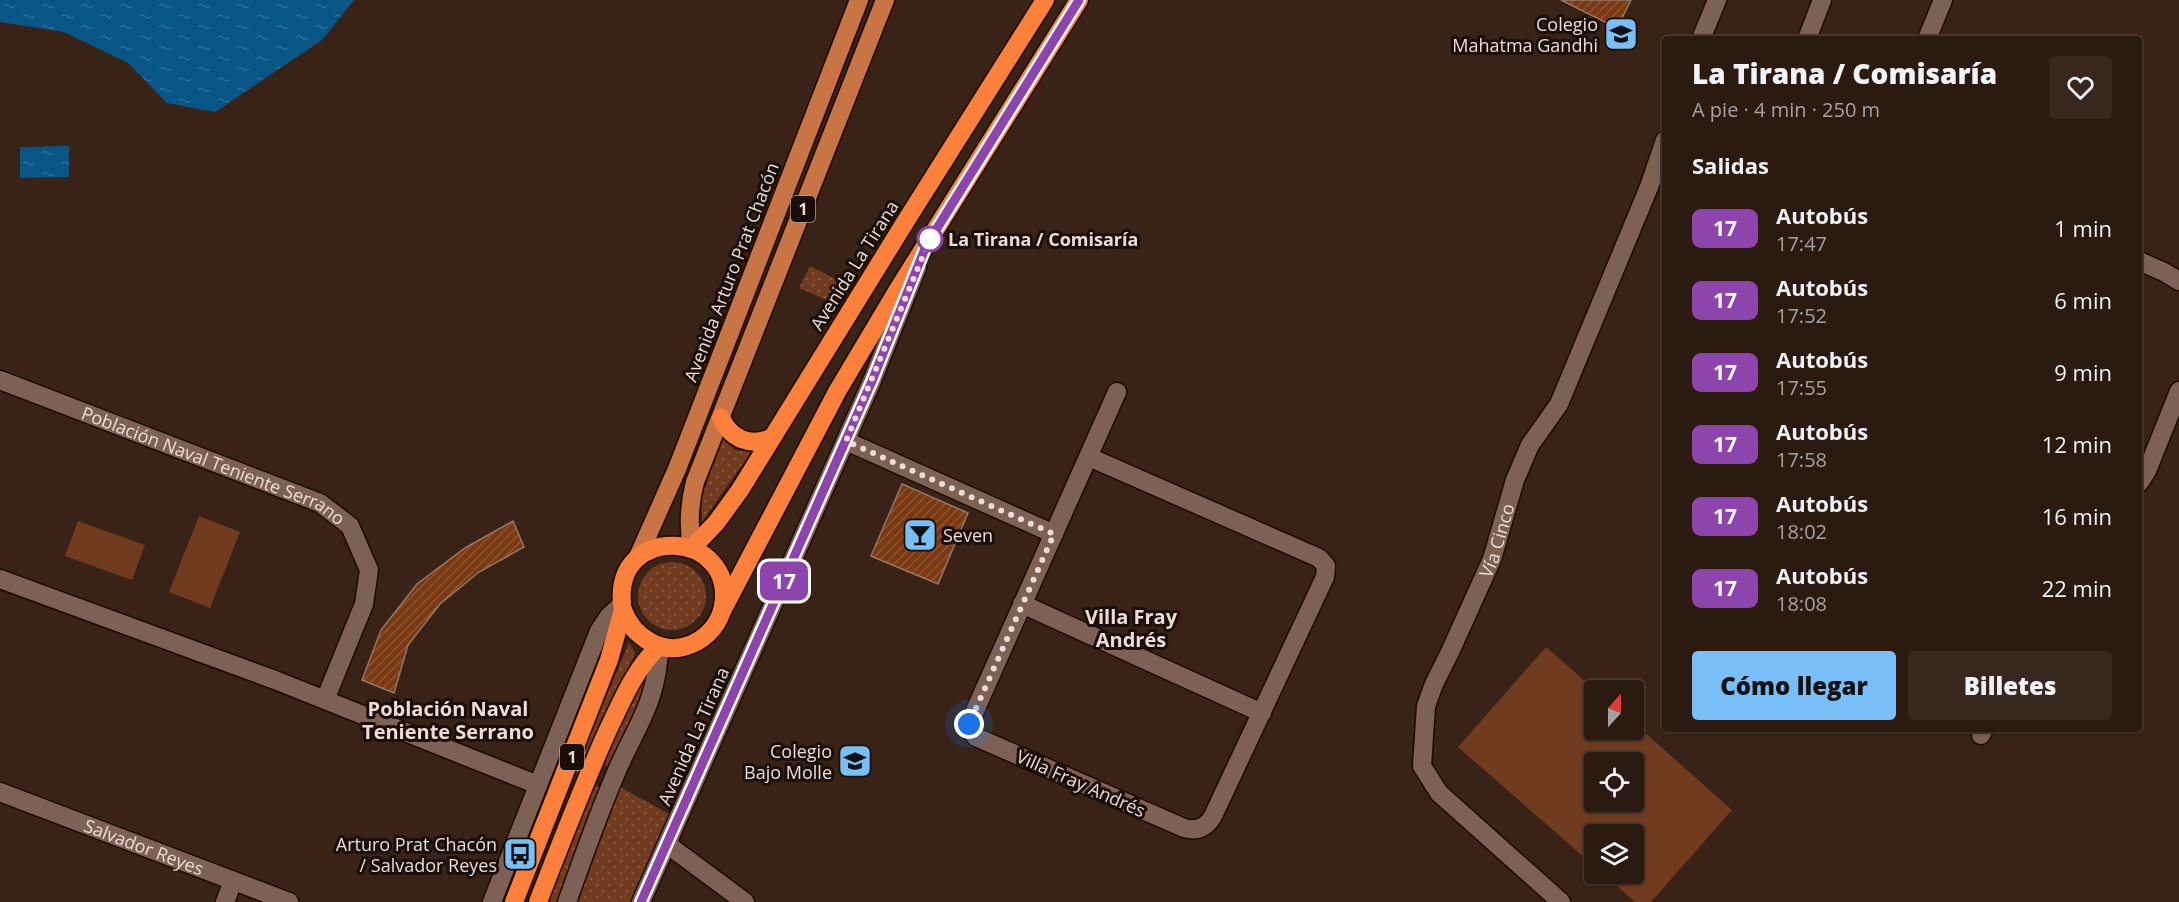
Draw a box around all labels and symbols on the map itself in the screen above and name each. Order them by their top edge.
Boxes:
place label: Colegio Mahatma Gandhi [1452,12,1598,57]
school or university icon: Colegio Mahatma Gandhi [1603,16,1639,52]
street label: Avenida Arturo Prat Chacón [678,159,784,385]
road number: 1 [791,196,815,222]
street label: Avenida La Tirana [804,196,904,334]
marker: La Tirana / Comisaría [917,226,943,252]
place label: La Tirana / Comisaría [948,227,1138,251]
street label: Población Naval Teniente Serrano [78,400,350,530]
street label: Vía Cinco [1473,501,1520,581]
bar icon: Seven [902,517,938,553]
place label: Seven [943,523,993,547]
line badge: 17 [757,562,811,600]
district label: Villa Fray Andrés [1085,603,1178,653]
street label: Avenida La Tirana [652,663,734,809]
north arrow [1584,680,1644,740]
district label: Población Naval Teniente Serrano [362,695,534,745]
your location [954,709,984,739]
place label: Colegio Bajo Molle [744,739,832,784]
school or university icon: Colegio Bajo Molle [837,743,873,779]
road number: 1 [560,744,584,770]
street label: Villa Fray Andrés [1013,744,1149,822]
street label: Salvador Reyes [81,813,207,880]
place label: Arturo Prat Chacón / Salvador Reyes [336,832,497,877]
bus stop icon: Arturo Prat Chacón / Salvador Reyes [502,836,538,872]

